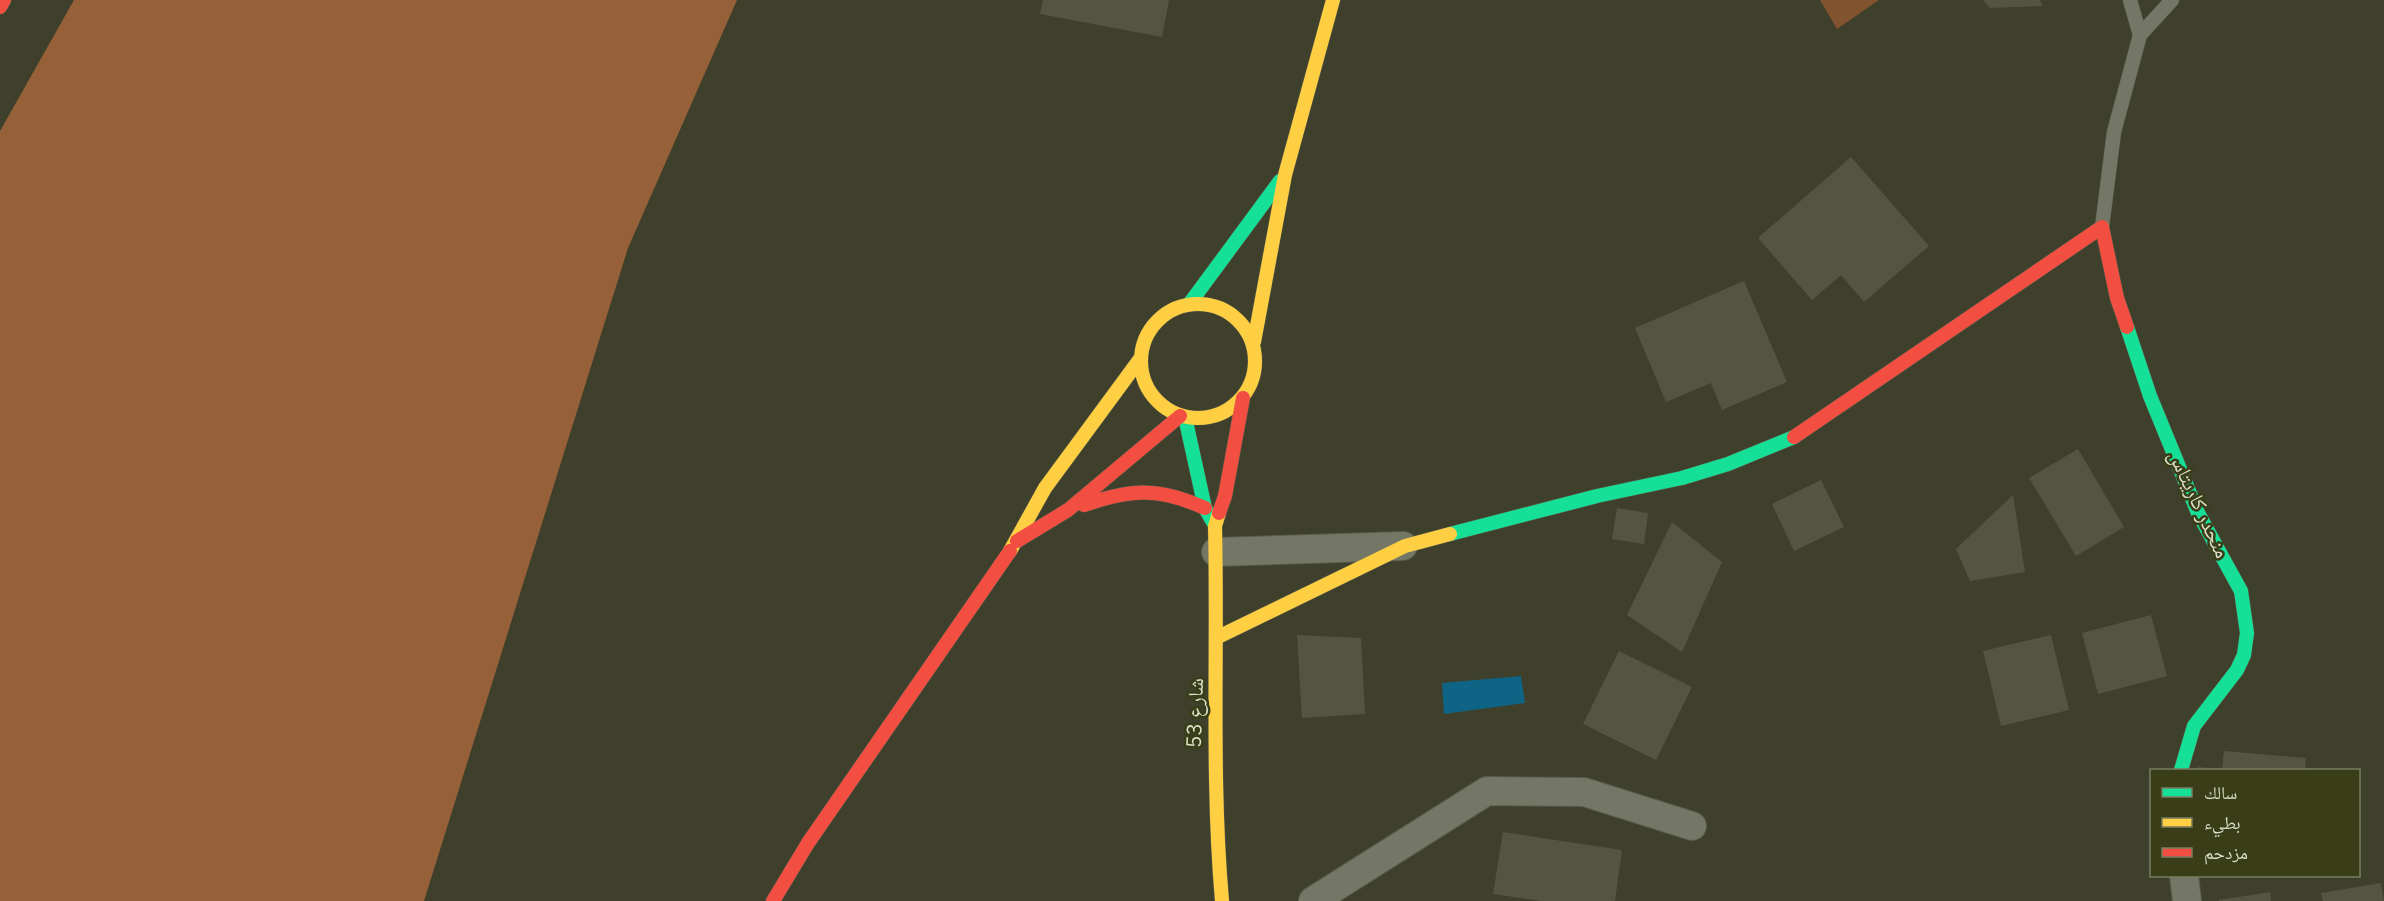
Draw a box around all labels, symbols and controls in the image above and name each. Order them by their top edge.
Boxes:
street label: منحدر كاريتاس [2163,445,2237,562]
street label: شارع 53 [1179,677,1209,748]
legend [2150,769,2360,877]
text: سالك [2204,781,2237,804]
text: بطيء [2204,811,2241,838]
text: مزدحم [2204,841,2248,865]

